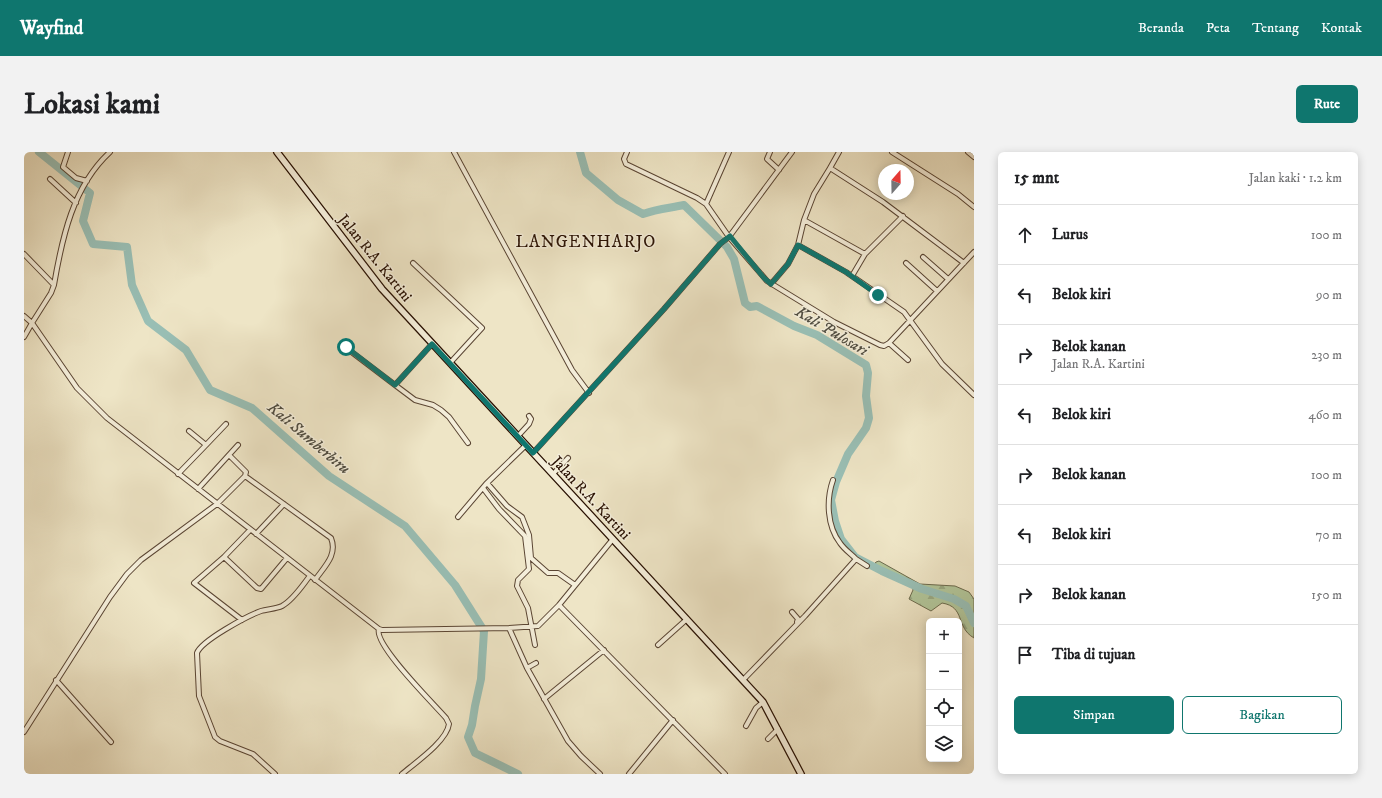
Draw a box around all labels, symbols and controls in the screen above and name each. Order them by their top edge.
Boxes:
text: Wayfind [20,17,83,40]
text: Beranda [1138,19,1184,37]
text: Peta [1206,19,1230,37]
text: Tentang [1252,19,1299,37]
text: Kontak [1321,19,1362,37]
button: Rute [1296,85,1358,123]
text: Lokasi kami [24,87,160,122]
north arrow [878,164,914,200]
text: 15 mnt [1014,167,1059,189]
text: Jalan kaki · 1.2 km [1249,170,1342,186]
street label: Jalan R.A. Kartini [333,209,416,306]
icon: ahead [1014,224,1036,246]
text: Lurus [1052,225,1088,244]
text: 100 m [1311,227,1342,243]
district label: LANGENHARJO [516,231,656,253]
icon: left [1014,284,1036,306]
text: Belok kiri [1052,285,1111,304]
route end [869,286,887,304]
text: 90 m [1316,287,1342,303]
water label: Kali Pulosari [791,301,873,361]
text: Belok kanan [1052,337,1126,356]
route start [337,338,355,356]
icon: right [1014,344,1036,366]
text: 230 m [1311,347,1342,363]
text: Jalan R.A. Kartini [1052,356,1145,372]
water label: Kali Sumberbiru [263,397,355,478]
icon: left [1014,404,1036,426]
text: Belok kiri [1052,405,1111,424]
text: 460 m [1308,407,1342,423]
street label: Jalan R.A. Kartini [546,451,635,544]
icon: right [1014,464,1036,486]
text: Belok kanan [1052,465,1126,484]
text: 100 m [1311,467,1342,483]
icon: left [1014,524,1036,546]
text: Belok kiri [1052,525,1111,544]
text: 70 m [1316,527,1342,543]
icon: right [1014,584,1036,606]
text: Belok kanan [1052,585,1126,604]
text: 150 m [1311,587,1342,603]
map controls [926,618,962,762]
button: + [926,618,962,654]
icon: arrive [1014,644,1036,666]
text: Tiba di tujuan [1052,645,1135,664]
button: − [926,654,962,690]
button: locate [926,690,962,726]
button: Simpan [1014,696,1174,734]
button: Bagikan [1182,696,1342,734]
button: layers [926,726,962,762]

